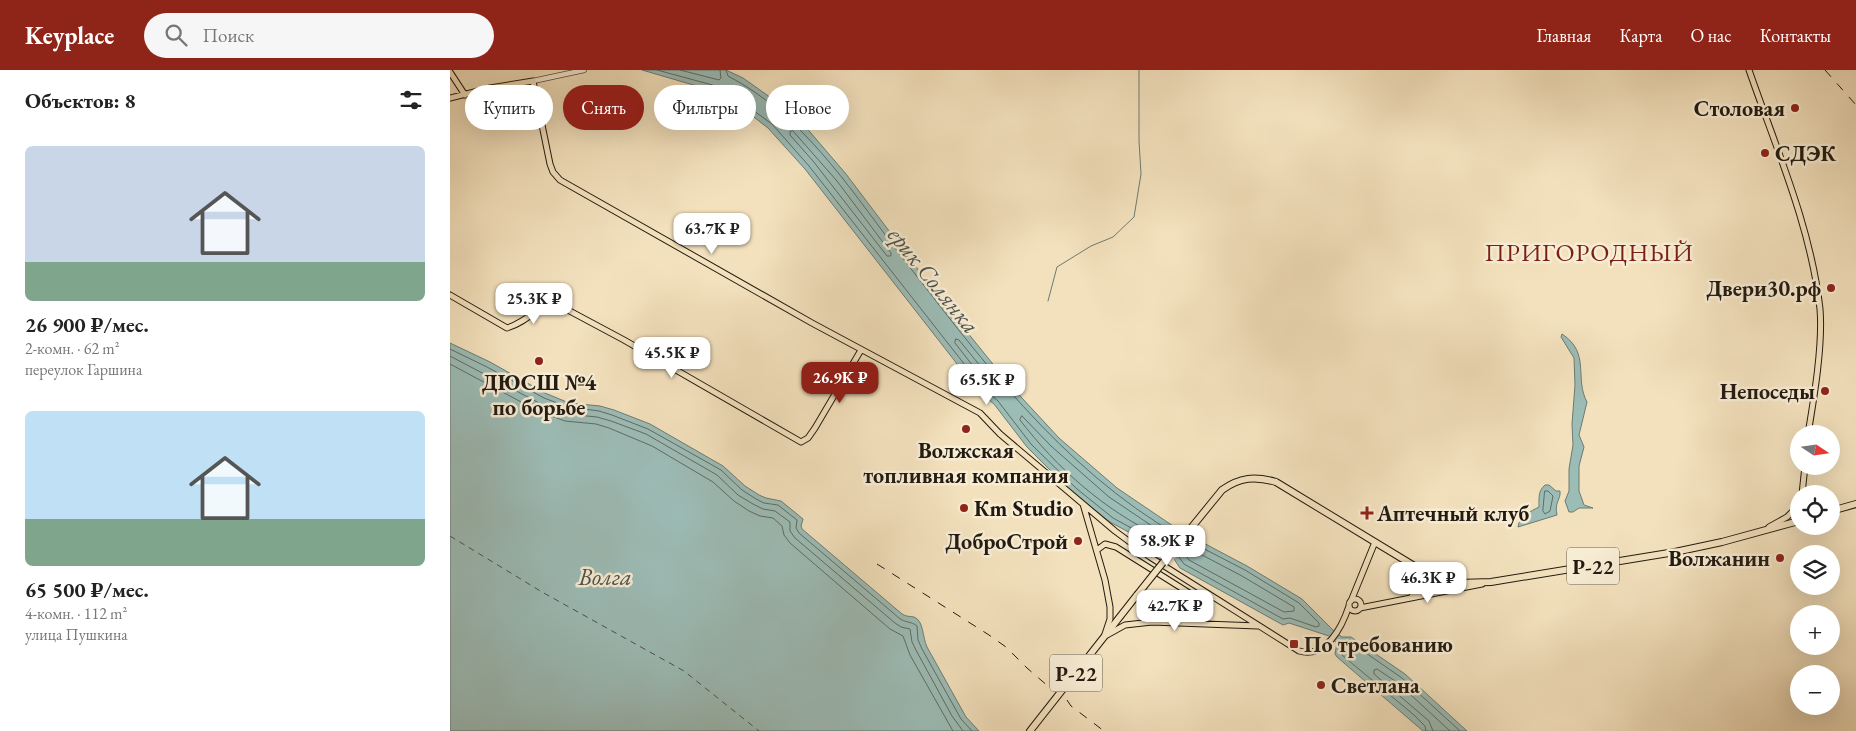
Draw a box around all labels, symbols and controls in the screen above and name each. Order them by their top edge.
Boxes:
search box [144,13,494,58]
text: Keyplace [25,20,114,51]
icon: search [162,21,190,49]
text: Поиск [202,23,254,48]
text: Главная [1537,24,1591,47]
text: Карта [1619,24,1662,47]
text: О нас [1690,24,1732,47]
text: Контакты [1760,24,1831,47]
chip: Купить [465,85,553,130]
chip: Снять [563,85,644,130]
chip: Фильтры [654,85,756,130]
chip: Новое [766,85,849,130]
icon: filters [397,86,425,114]
text: Объектов: 8 [25,87,136,114]
place label: Столовая [1694,94,1785,123]
marker: Столовая [1789,102,1801,114]
place label: СДЭК [1775,139,1837,168]
marker: СДЭК [1759,147,1771,159]
icon: home [180,178,270,268]
pin: 63.7K ₽ [666,212,758,255]
text: 63.7K ₽ [684,218,740,239]
water label: ерик Солянка [881,220,987,340]
district label: ПРИГОРОДНЫЙ [1484,236,1694,268]
place label: Двери30.рф [1706,274,1821,303]
pin: 25.3K ₽ [488,282,580,325]
marker: Двери30.рф [1825,282,1837,294]
text: 25.3K ₽ [506,288,562,309]
text: 26 900 ₽/мес. [25,311,149,338]
pin: 45.5K ₽ [626,336,718,379]
text: 2-комн. · 62 m² [25,338,120,359]
text: 45.5K ₽ [644,342,700,363]
marker: ДЮСШ №4 по борьбе [533,355,545,367]
text: переулок Гаршина [25,359,142,380]
pin: 26.9K ₽ [794,362,886,404]
pin: 65.5K ₽ [941,364,1033,406]
text: 26.9K ₽ [812,367,868,388]
place label: ДЮСШ №4 по борьбе [482,368,597,422]
text: 65.5K ₽ [959,369,1015,390]
place label: Непоседы [1720,377,1815,406]
marker: Непоседы [1819,385,1831,397]
marker: Волжская топливная компания [960,423,972,435]
north arrow [1790,425,1840,475]
map controls [1790,425,1840,715]
place label: Волжская топливная компания [863,436,1069,490]
icon: home [180,443,270,533]
button: locate [1790,485,1840,535]
place label: Кm Studio [974,494,1073,523]
place label: Аптечный клуб [1376,499,1529,528]
marker: Кm Studio [958,502,970,514]
marker: Аптечный клуб [1361,507,1373,519]
pin: 58.9K ₽ [1121,524,1213,567]
place label: ДоброСтрой [945,527,1068,556]
text: 58.9K ₽ [1139,530,1195,551]
marker: ДоброСтрой [1072,535,1084,547]
place label: Волжанин [1668,544,1770,573]
button: layers [1790,545,1840,595]
road number: Р-22 [1567,548,1619,584]
marker: Волжанин [1774,552,1786,564]
water label: Волга [577,561,632,592]
pin: 46.3K ₽ [1382,562,1474,604]
text: 46.3K ₽ [1400,567,1456,588]
text: 65 500 ₽/мес. [25,576,149,603]
pin: 42.7K ₽ [1129,590,1221,632]
text: 42.7K ₽ [1147,595,1203,616]
text: 4-комн. · 112 m² [25,603,127,624]
button: + [1790,605,1840,655]
text: улица Пушкина [25,624,128,645]
place label: По требованию [1304,630,1453,659]
marker: По требованию [1288,638,1300,650]
road number: Р-22 [1050,654,1102,692]
button: − [1790,665,1840,715]
place label: Светлана [1331,671,1420,700]
marker: Светлана [1315,679,1327,691]

